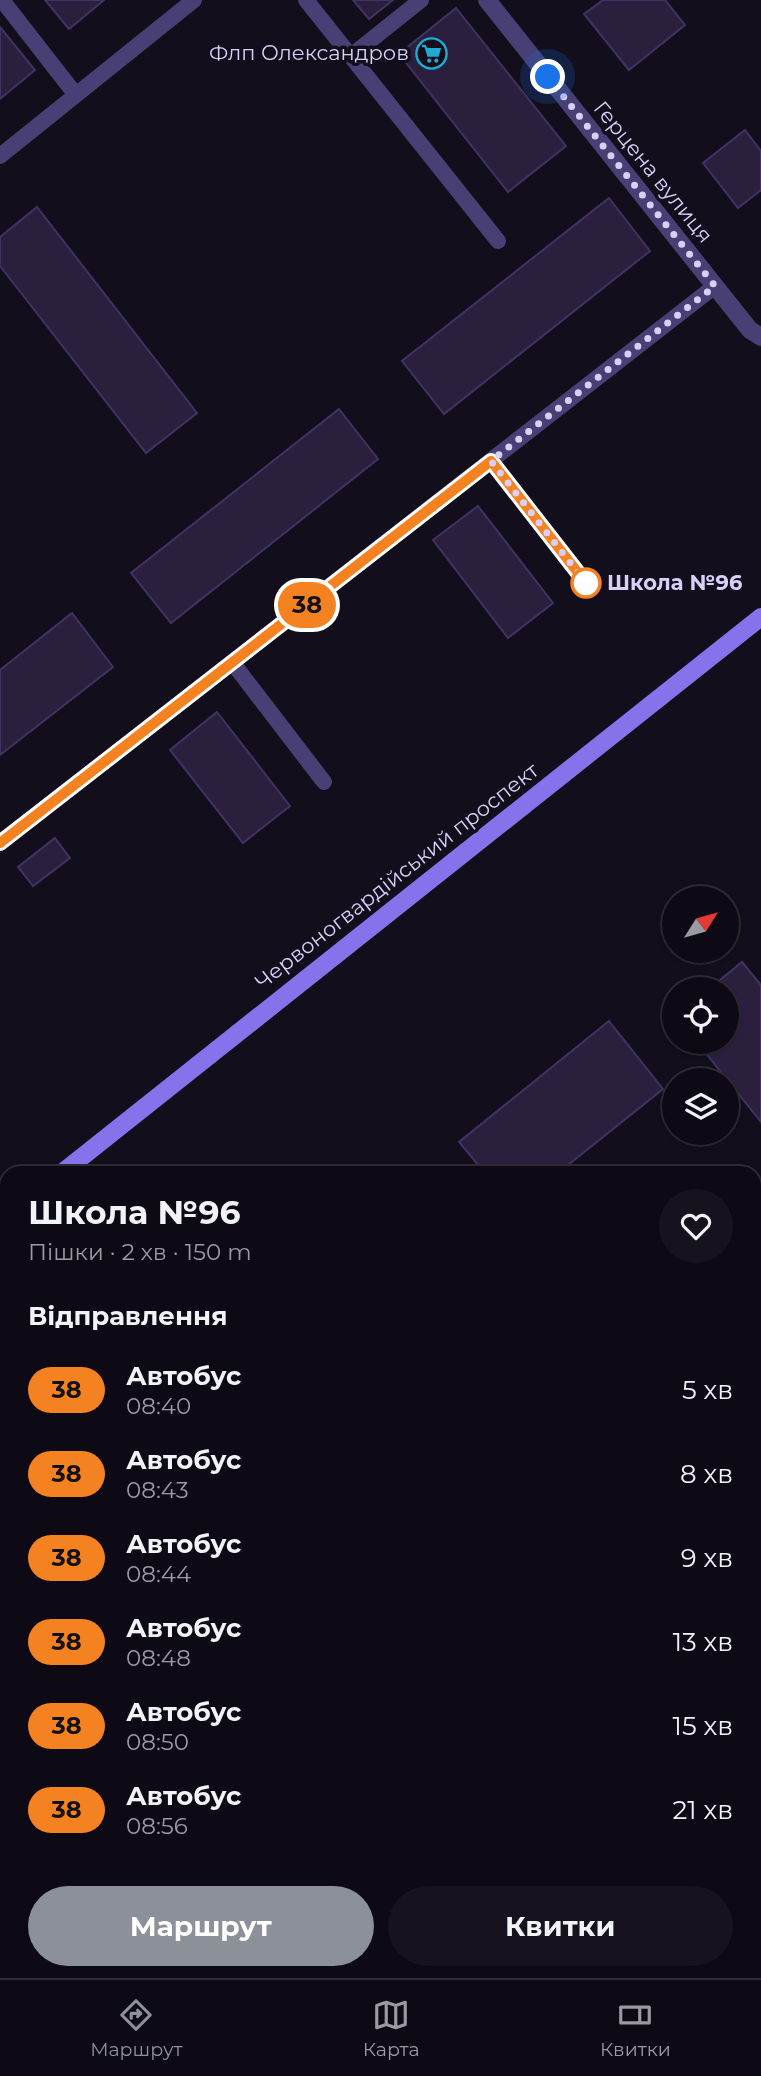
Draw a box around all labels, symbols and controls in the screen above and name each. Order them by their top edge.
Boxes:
supermarket icon: Флп Олександров [415,36,449,70]
place label: Флп Олександров [209,40,409,65]
your location [530,59,565,94]
street label: Герцена вулиця [589,96,718,248]
marker: Школа №96 [571,568,601,598]
place label: Школа №96 [607,570,742,595]
line badge: 38 [276,582,338,628]
text: 38 [292,590,322,619]
street label: Червоногвардійський проспект [250,757,543,994]
north arrow [662,886,738,962]
map controls [662,886,739,1145]
button: locate [662,977,739,1054]
button: layers [662,1068,739,1145]
button: heart [659,1189,733,1263]
text: Школа №96 [28,1192,241,1232]
text: Пішки · 2 хв · 150 m [28,1238,252,1266]
text: Відправлення [28,1300,227,1332]
text: Автобус [126,1360,241,1392]
text: 5 хв [682,1374,733,1406]
text: 38 [51,1375,82,1404]
text: 08:40 [126,1392,191,1420]
text: Автобус [126,1444,241,1476]
text: 8 хв [680,1458,733,1490]
text: 38 [51,1459,82,1488]
text: 08:43 [126,1476,189,1504]
text: Автобус [126,1528,241,1560]
text: 9 хв [681,1542,733,1574]
text: 38 [51,1543,82,1572]
text: 08:44 [126,1560,191,1588]
text: Автобус [126,1612,241,1644]
text: 13 хв [673,1626,733,1658]
text: 38 [51,1627,82,1656]
text: 08:48 [126,1644,191,1672]
text: Автобус [126,1696,241,1728]
text: 15 хв [673,1710,733,1742]
text: 38 [51,1711,82,1740]
text: 08:50 [126,1728,189,1756]
text: Автобус [126,1780,241,1812]
text: 21 хв [673,1794,733,1826]
text: 38 [51,1795,82,1824]
text: 08:56 [126,1812,188,1840]
button: Маршрут [28,1886,374,1966]
button: Квитки [388,1886,733,1966]
tab: Маршрут [90,1996,183,2061]
tab: Карта [363,1996,420,2061]
tab: Квитки [600,1996,671,2061]

